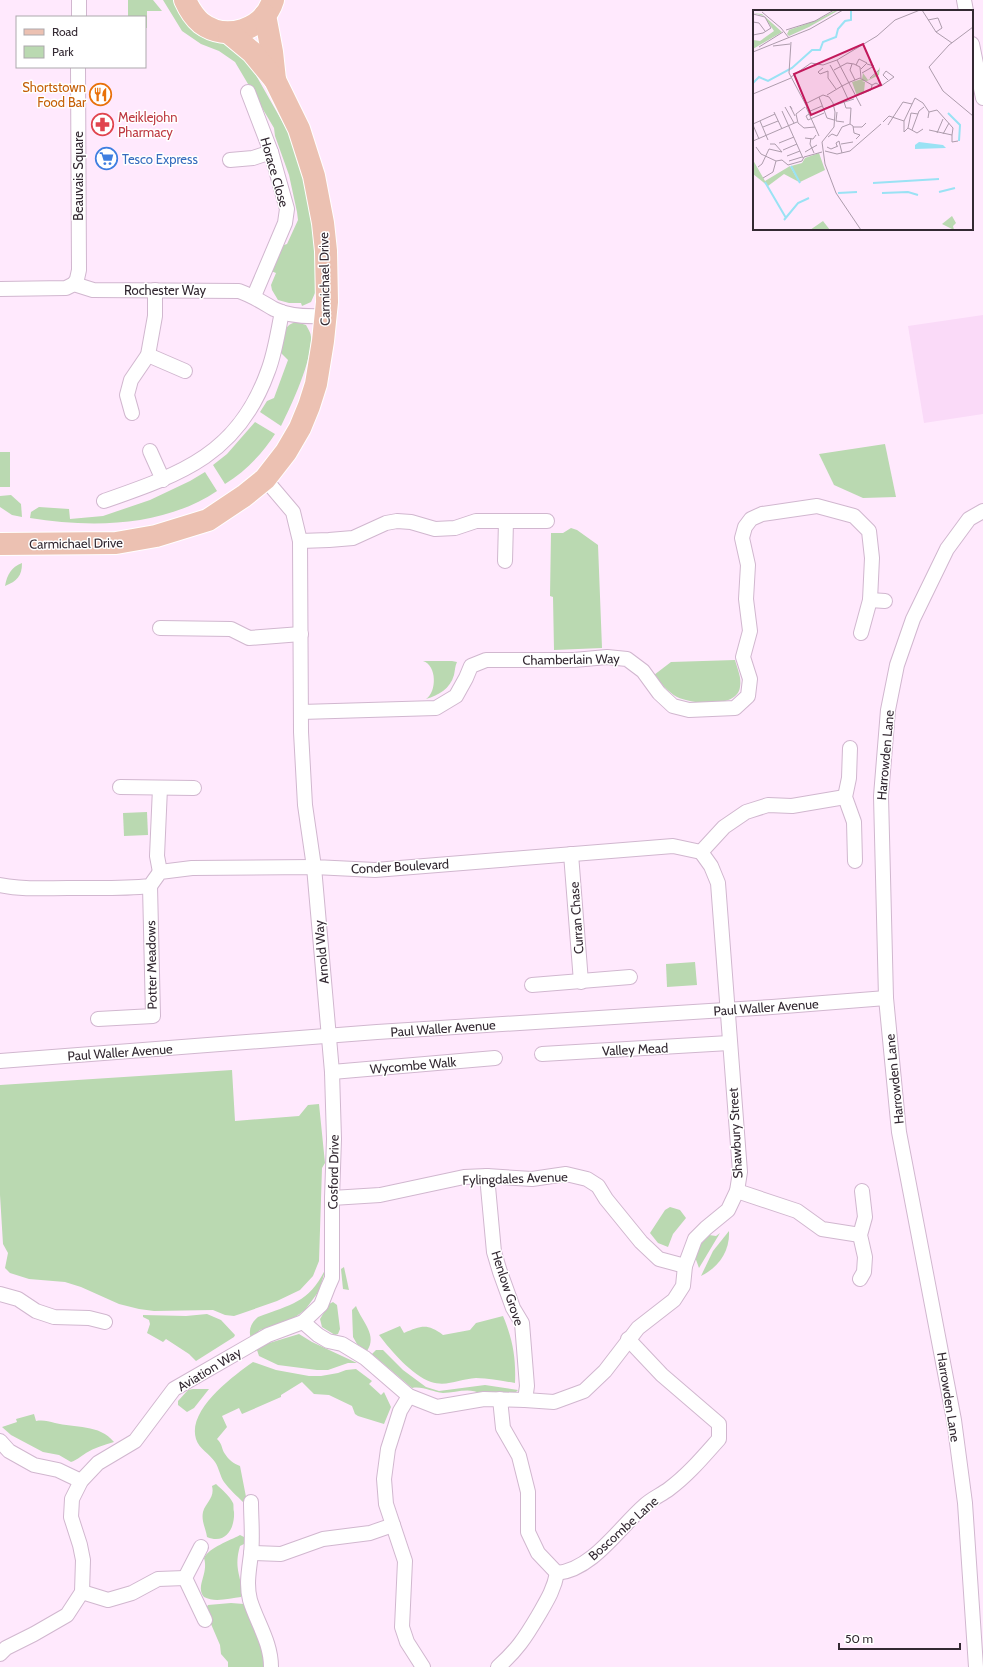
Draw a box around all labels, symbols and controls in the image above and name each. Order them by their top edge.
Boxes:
inset map [753,10,973,230]
legend [16,16,146,68]
text: Road [52,24,78,39]
text: Park [52,44,74,59]
place label: Shortstown Food Bar [22,79,87,110]
restaurant icon: Shortstown Food Bar [88,81,114,107]
place label: Meiklejohn Pharmacy [118,109,178,140]
pharmacy icon: Meiklejohn Pharmacy [89,111,115,137]
street label: Beauvais Square [70,131,86,221]
street label: Horace Close [257,135,293,209]
supermarket icon: Tesco Express [93,146,119,172]
place label: Tesco Express [122,151,198,167]
street label: Carmichael Drive [315,232,333,326]
street label: Rochester Way [124,282,206,298]
street label: Carmichael Drive [29,534,123,552]
street label: Chamberlain Way [522,650,620,668]
street label: Harrowden Lane [873,709,897,801]
street label: Conder Boulevard [351,855,449,877]
street label: Curran Chase [565,881,587,955]
street label: Arnold Way [310,919,332,985]
street label: Potter Meadows [142,920,160,1010]
street label: Paul Waller Avenue [713,995,819,1019]
street label: Paul Waller Avenue [390,1016,496,1040]
street label: Harrowden Lane [881,1033,907,1125]
street label: Valley Mead [601,1039,669,1059]
street label: Paul Waller Avenue [67,1040,173,1064]
street label: Wycombe Walk [369,1053,457,1077]
street label: Shawbury Street [725,1086,745,1179]
street label: Cosford Drive [324,1134,342,1210]
street label: Fylingdales Avenue [462,1168,568,1188]
street label: Henlow Grove [488,1248,528,1328]
street label: Aviation Way [174,1343,244,1394]
street label: Harrowden Lane [934,1351,964,1443]
street label: Boscombe Lane [585,1492,661,1563]
scale bar [839,1625,960,1651]
text: 50 m [845,1631,873,1646]

